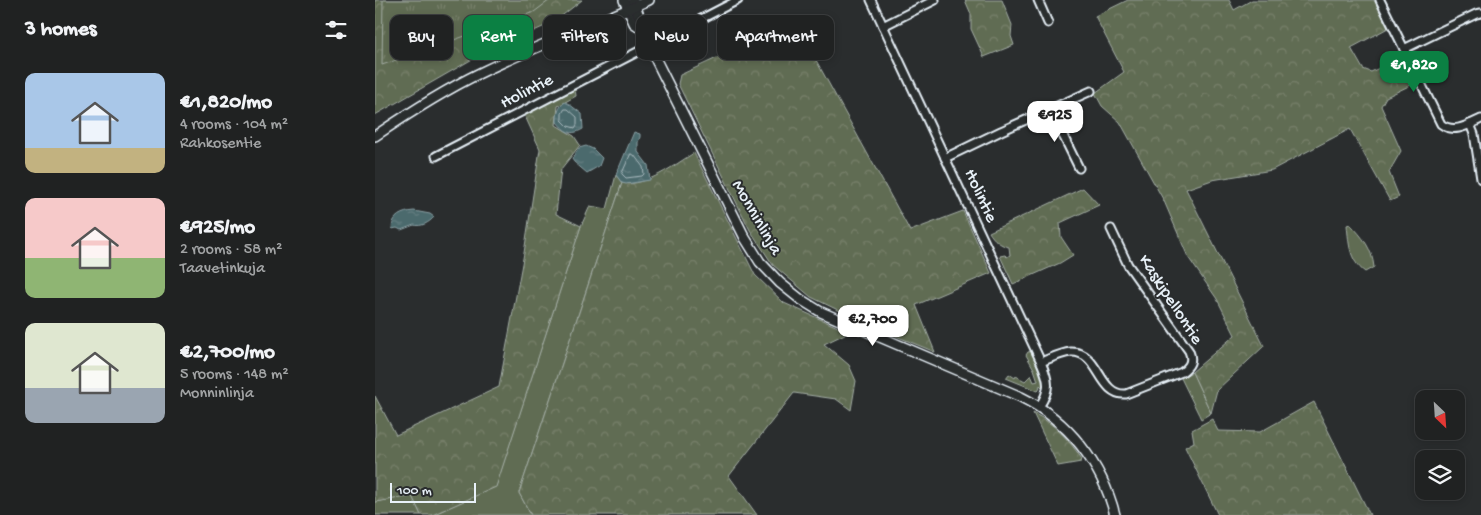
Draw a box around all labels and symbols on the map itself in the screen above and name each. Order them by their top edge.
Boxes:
pin: €1,820 [1373,51,1455,93]
street label: Holintie [497,69,558,114]
pin: €925 [1025,100,1085,143]
street label: Holintie [959,166,1002,227]
street label: Monninlinja [726,177,786,260]
street label: Kaskipellontie [1133,251,1207,349]
pin: €2,700 [832,304,914,347]
north arrow [1415,390,1465,440]
scale bar [390,480,476,503]

